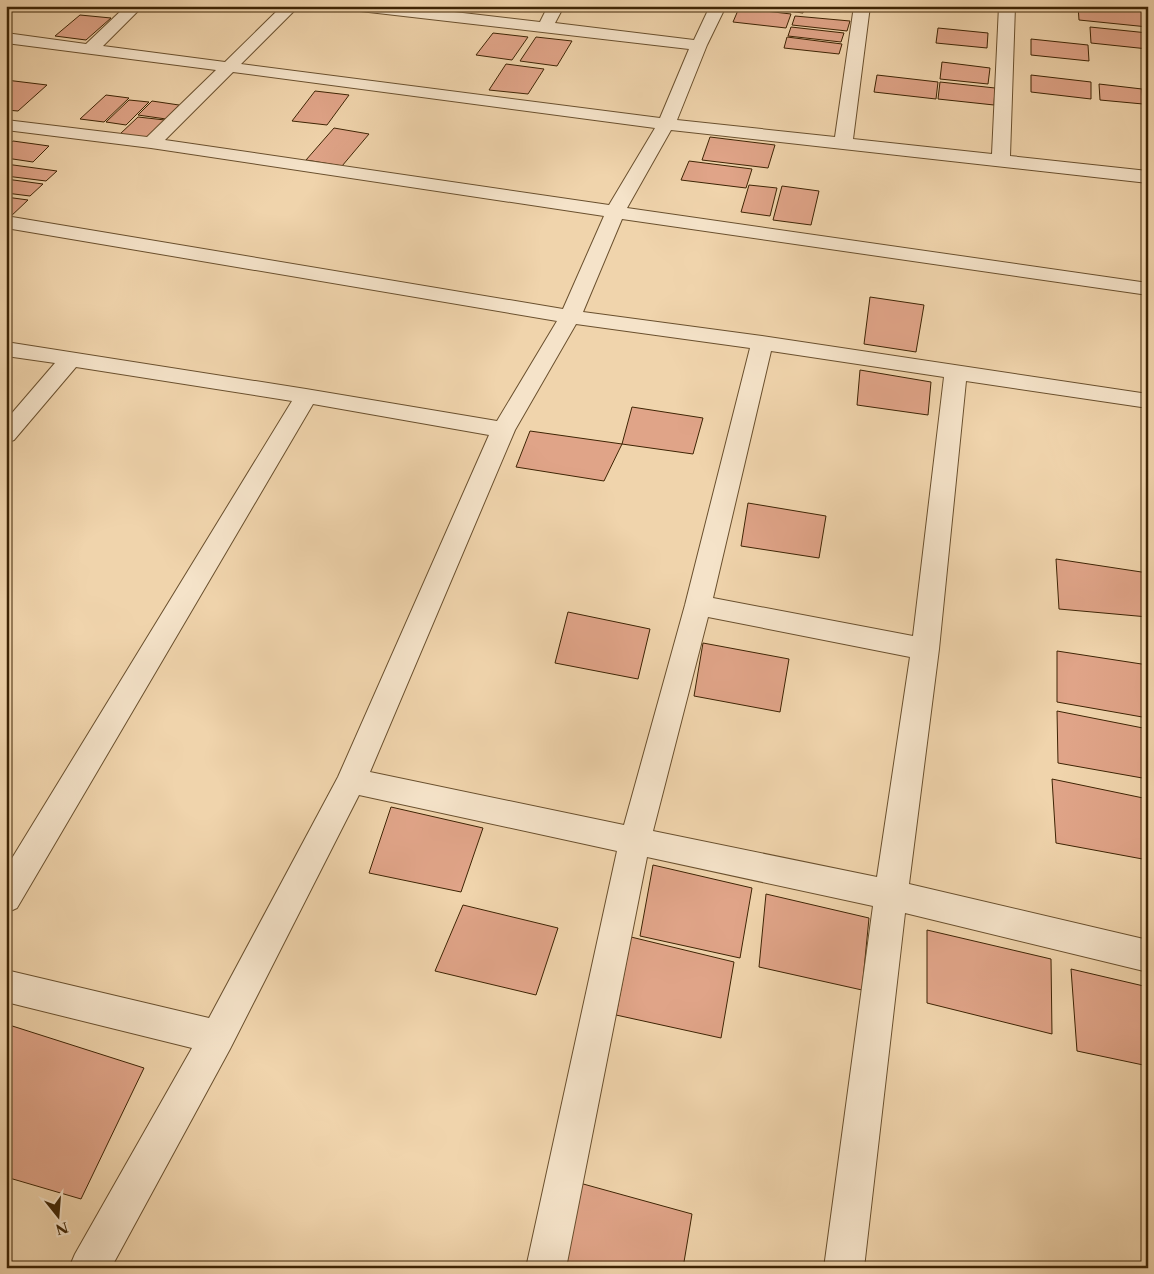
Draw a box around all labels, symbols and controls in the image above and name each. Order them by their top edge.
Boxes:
north arrow [32,1192,82,1242]
text: N [53,1218,70,1239]

